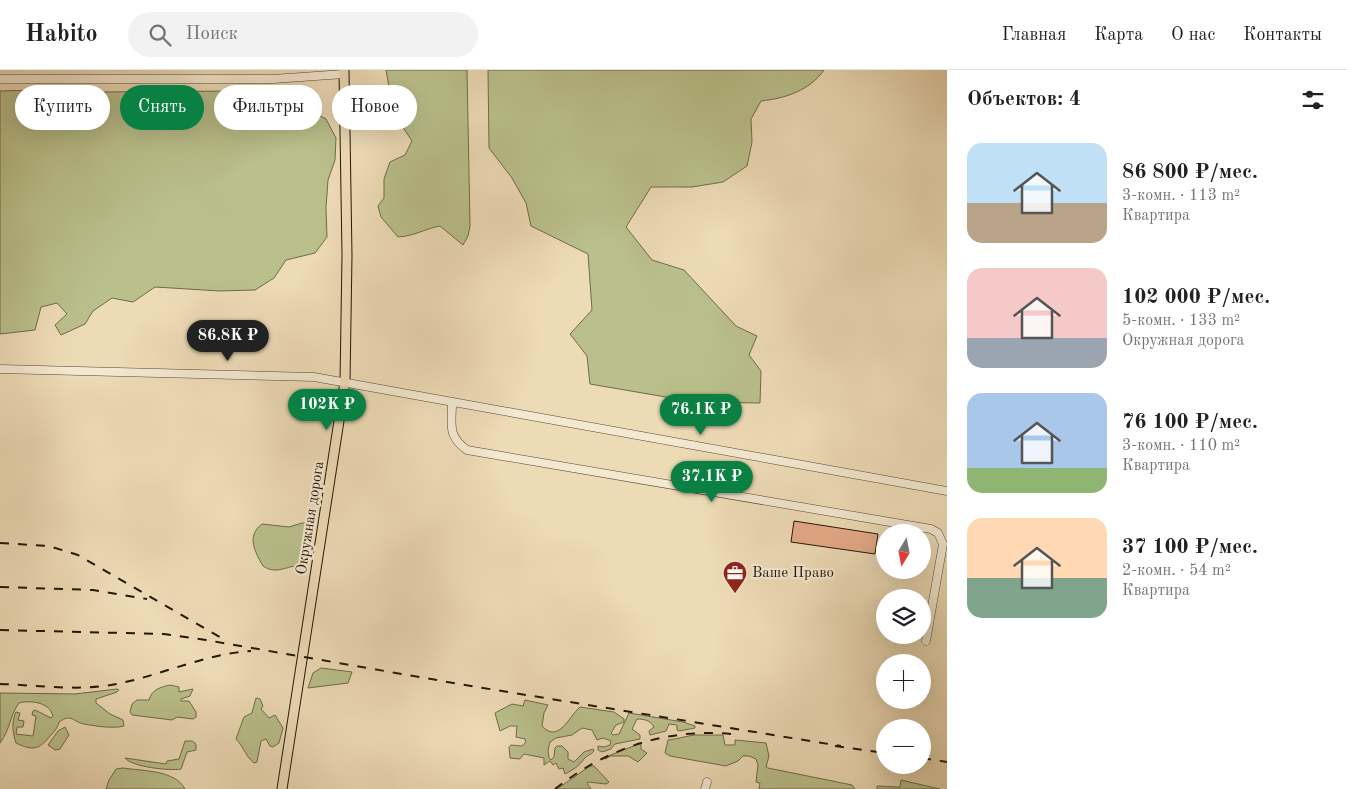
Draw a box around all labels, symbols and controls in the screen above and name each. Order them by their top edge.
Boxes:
search box [128,12,478,57]
icon: search [146,21,174,49]
text: Habito [25,23,98,47]
text: Поиск [186,25,238,44]
text: Главная [1002,26,1066,44]
text: Карта [1094,26,1143,44]
text: О нас [1171,26,1215,44]
text: Контакты [1243,26,1322,44]
chip: Купить [15,85,110,130]
chip: Снять [120,85,204,130]
chip: Фильтры [214,85,322,130]
chip: Новое [332,85,417,130]
icon: filters [1299,86,1327,114]
text: Объектов: 4 [967,89,1081,110]
text: 86 800 ₽/мес. [1122,162,1258,183]
icon: home [1007,163,1067,223]
text: 3-комн. · 113 m² [1122,188,1240,204]
text: Квартира [1122,208,1190,224]
text: 102 000 ₽/мес. [1122,287,1270,308]
icon: home [1007,288,1067,348]
text: 5-комн. · 133 m² [1122,313,1240,329]
pin: 86.8K ₽ [182,320,274,362]
text: 86.8K ₽ [198,328,258,344]
text: Окружная дорога [1122,333,1244,349]
pin: 102K ₽ [286,388,368,431]
pin: 76.1K ₽ [655,394,747,436]
text: 102K ₽ [299,397,355,413]
text: 76.1K ₽ [671,402,731,418]
text: 76 100 ₽/мес. [1122,412,1258,433]
icon: home [1007,413,1067,473]
text: 3-комн. · 110 m² [1122,438,1240,454]
text: Квартира [1122,458,1190,474]
street label: Окружная дорога [295,460,327,576]
pin: 37.1K ₽ [666,460,758,503]
text: 37.1K ₽ [682,469,742,485]
north arrow [876,524,931,579]
map controls [876,524,931,774]
text: 37 100 ₽/мес. [1122,537,1258,558]
icon: home [1007,538,1067,598]
office icon: Ваше Право [722,560,748,594]
text: 2-комн. · 54 m² [1122,563,1231,579]
place label: Ваше Право [752,566,834,581]
text: Квартира [1122,583,1190,599]
button: layers [876,589,931,644]
button: + [876,654,931,709]
button: − [876,719,931,774]

